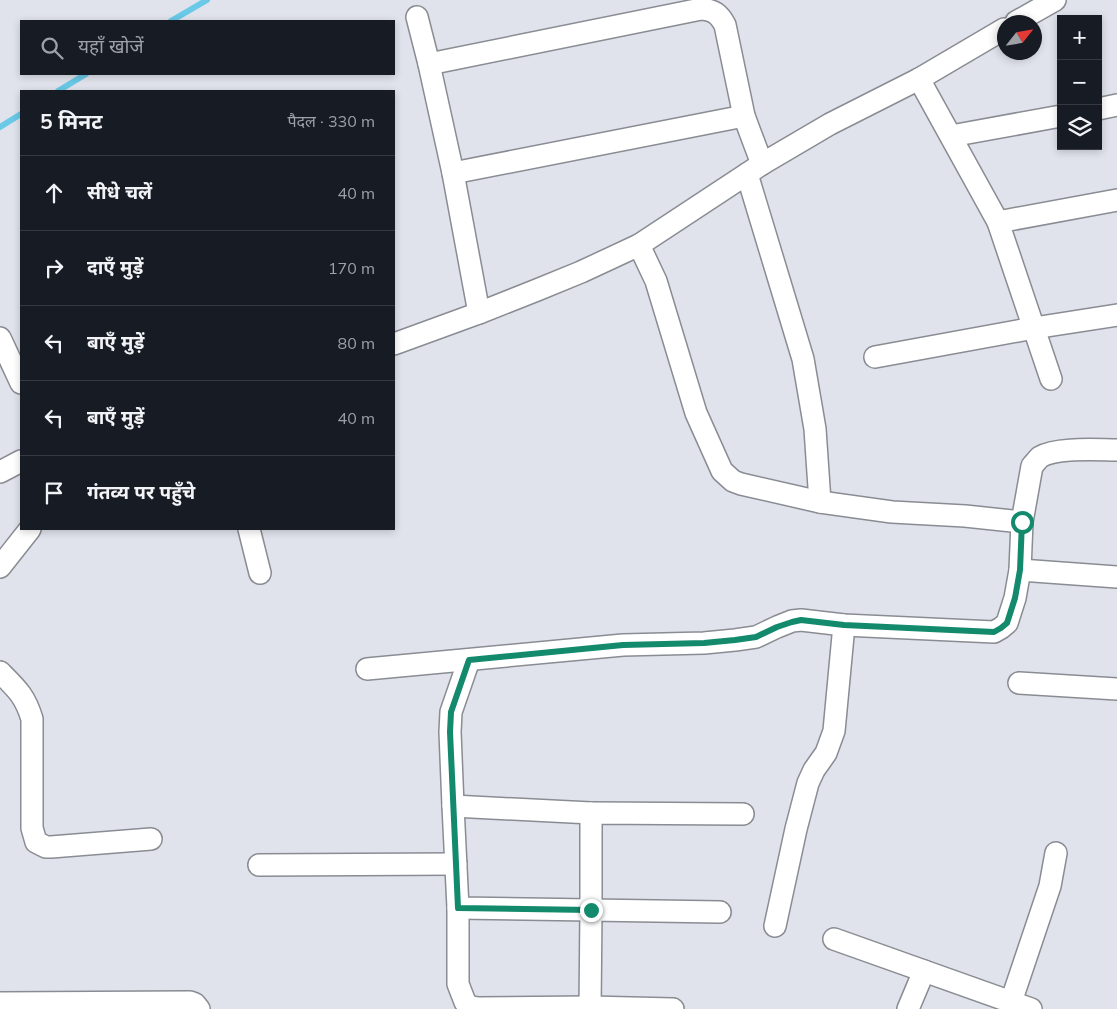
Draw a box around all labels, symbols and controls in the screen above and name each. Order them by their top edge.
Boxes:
north arrow [997,15,1042,60]
map controls [1057,15,1102,150]
button: + [1057,15,1102,60]
search box [20,20,395,75]
icon: search [38,34,66,62]
text: यहाँ खोजें [78,34,144,58]
button: − [1057,60,1102,105]
button: layers [1057,105,1102,150]
text: 5 मिनट [40,108,102,134]
text: पैदल · 330 m [287,111,375,131]
icon: ahead [40,179,68,207]
text: सीधे चलें [87,180,152,204]
text: 40 m [338,183,375,203]
icon: right [40,254,68,282]
text: दाएँ मुड़ें [87,255,143,279]
text: 170 m [328,258,375,278]
icon: left [40,329,68,357]
text: बाएँ मुड़ें [87,330,144,354]
text: 80 m [338,333,375,353]
icon: left [40,404,68,432]
text: बाएँ मुड़ें [87,405,144,429]
text: 40 m [338,408,375,428]
icon: arrive [40,479,68,507]
text: गंतव्य पर पहुँचे [87,480,195,504]
route start [1011,511,1034,534]
route end [580,899,603,922]

